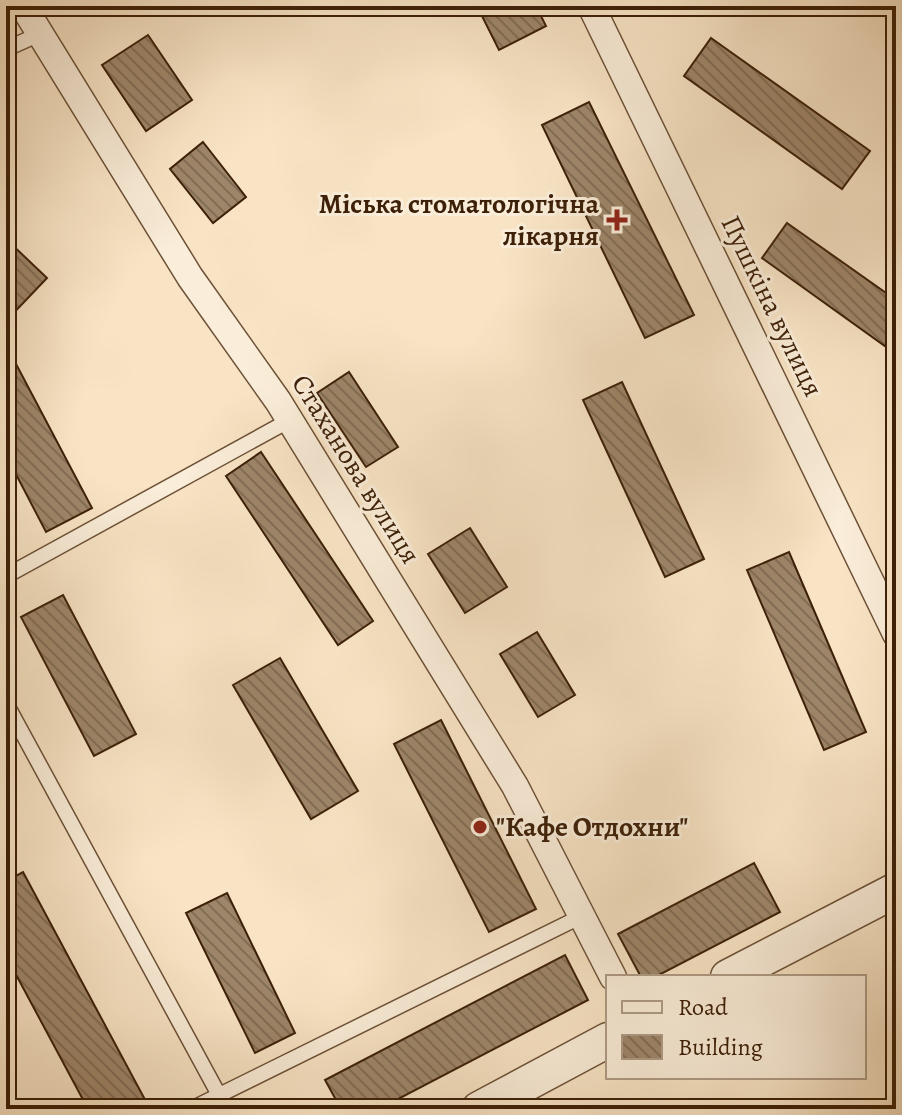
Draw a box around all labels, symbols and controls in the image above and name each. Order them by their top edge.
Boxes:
place label: Міська стоматологічна лікарня [319,185,600,255]
marker: Міська стоматологічна лікарня [606,209,628,231]
street label: Пушкіна вулиця [712,209,832,403]
street label: Стаханова вулиця [282,367,430,571]
place label: "Кафе Отдохни" [496,808,688,846]
marker: "Кафе Отдохни" [471,818,489,836]
legend [606,975,866,1079]
text: Road [678,991,728,1023]
text: Building [678,1031,763,1063]

